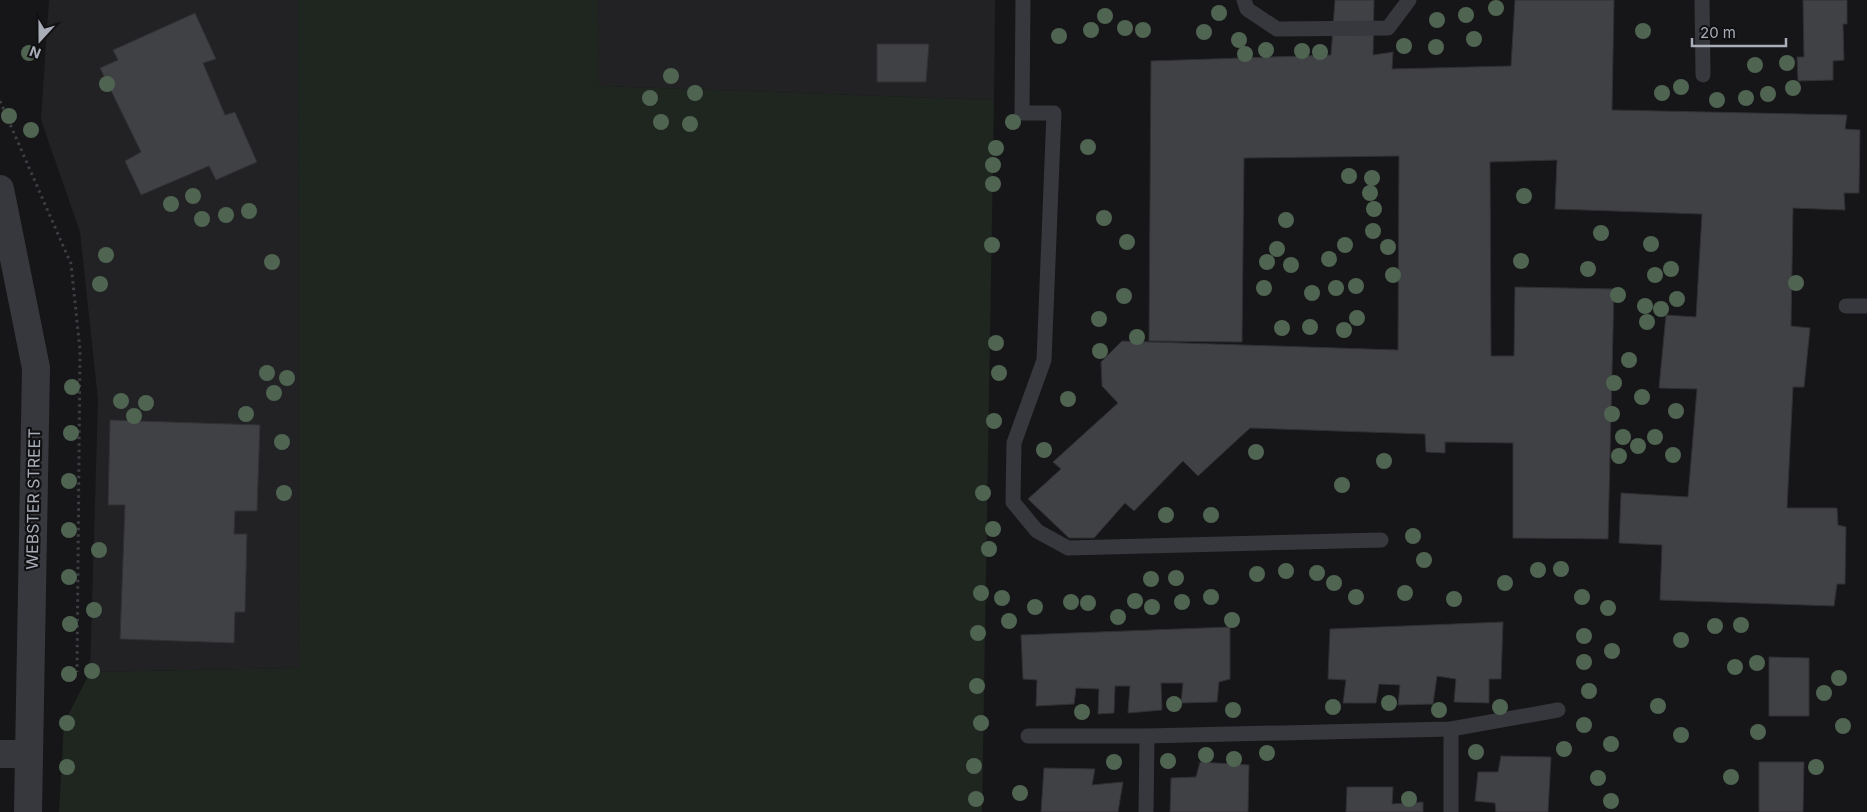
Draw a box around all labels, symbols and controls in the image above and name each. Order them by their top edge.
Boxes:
north arrow [15,15,65,65]
scale bar [1692,15,1786,47]
text: 20 m [1700,23,1736,42]
text: N [27,43,43,62]
street label: WEBSTER STREET [22,428,44,570]

